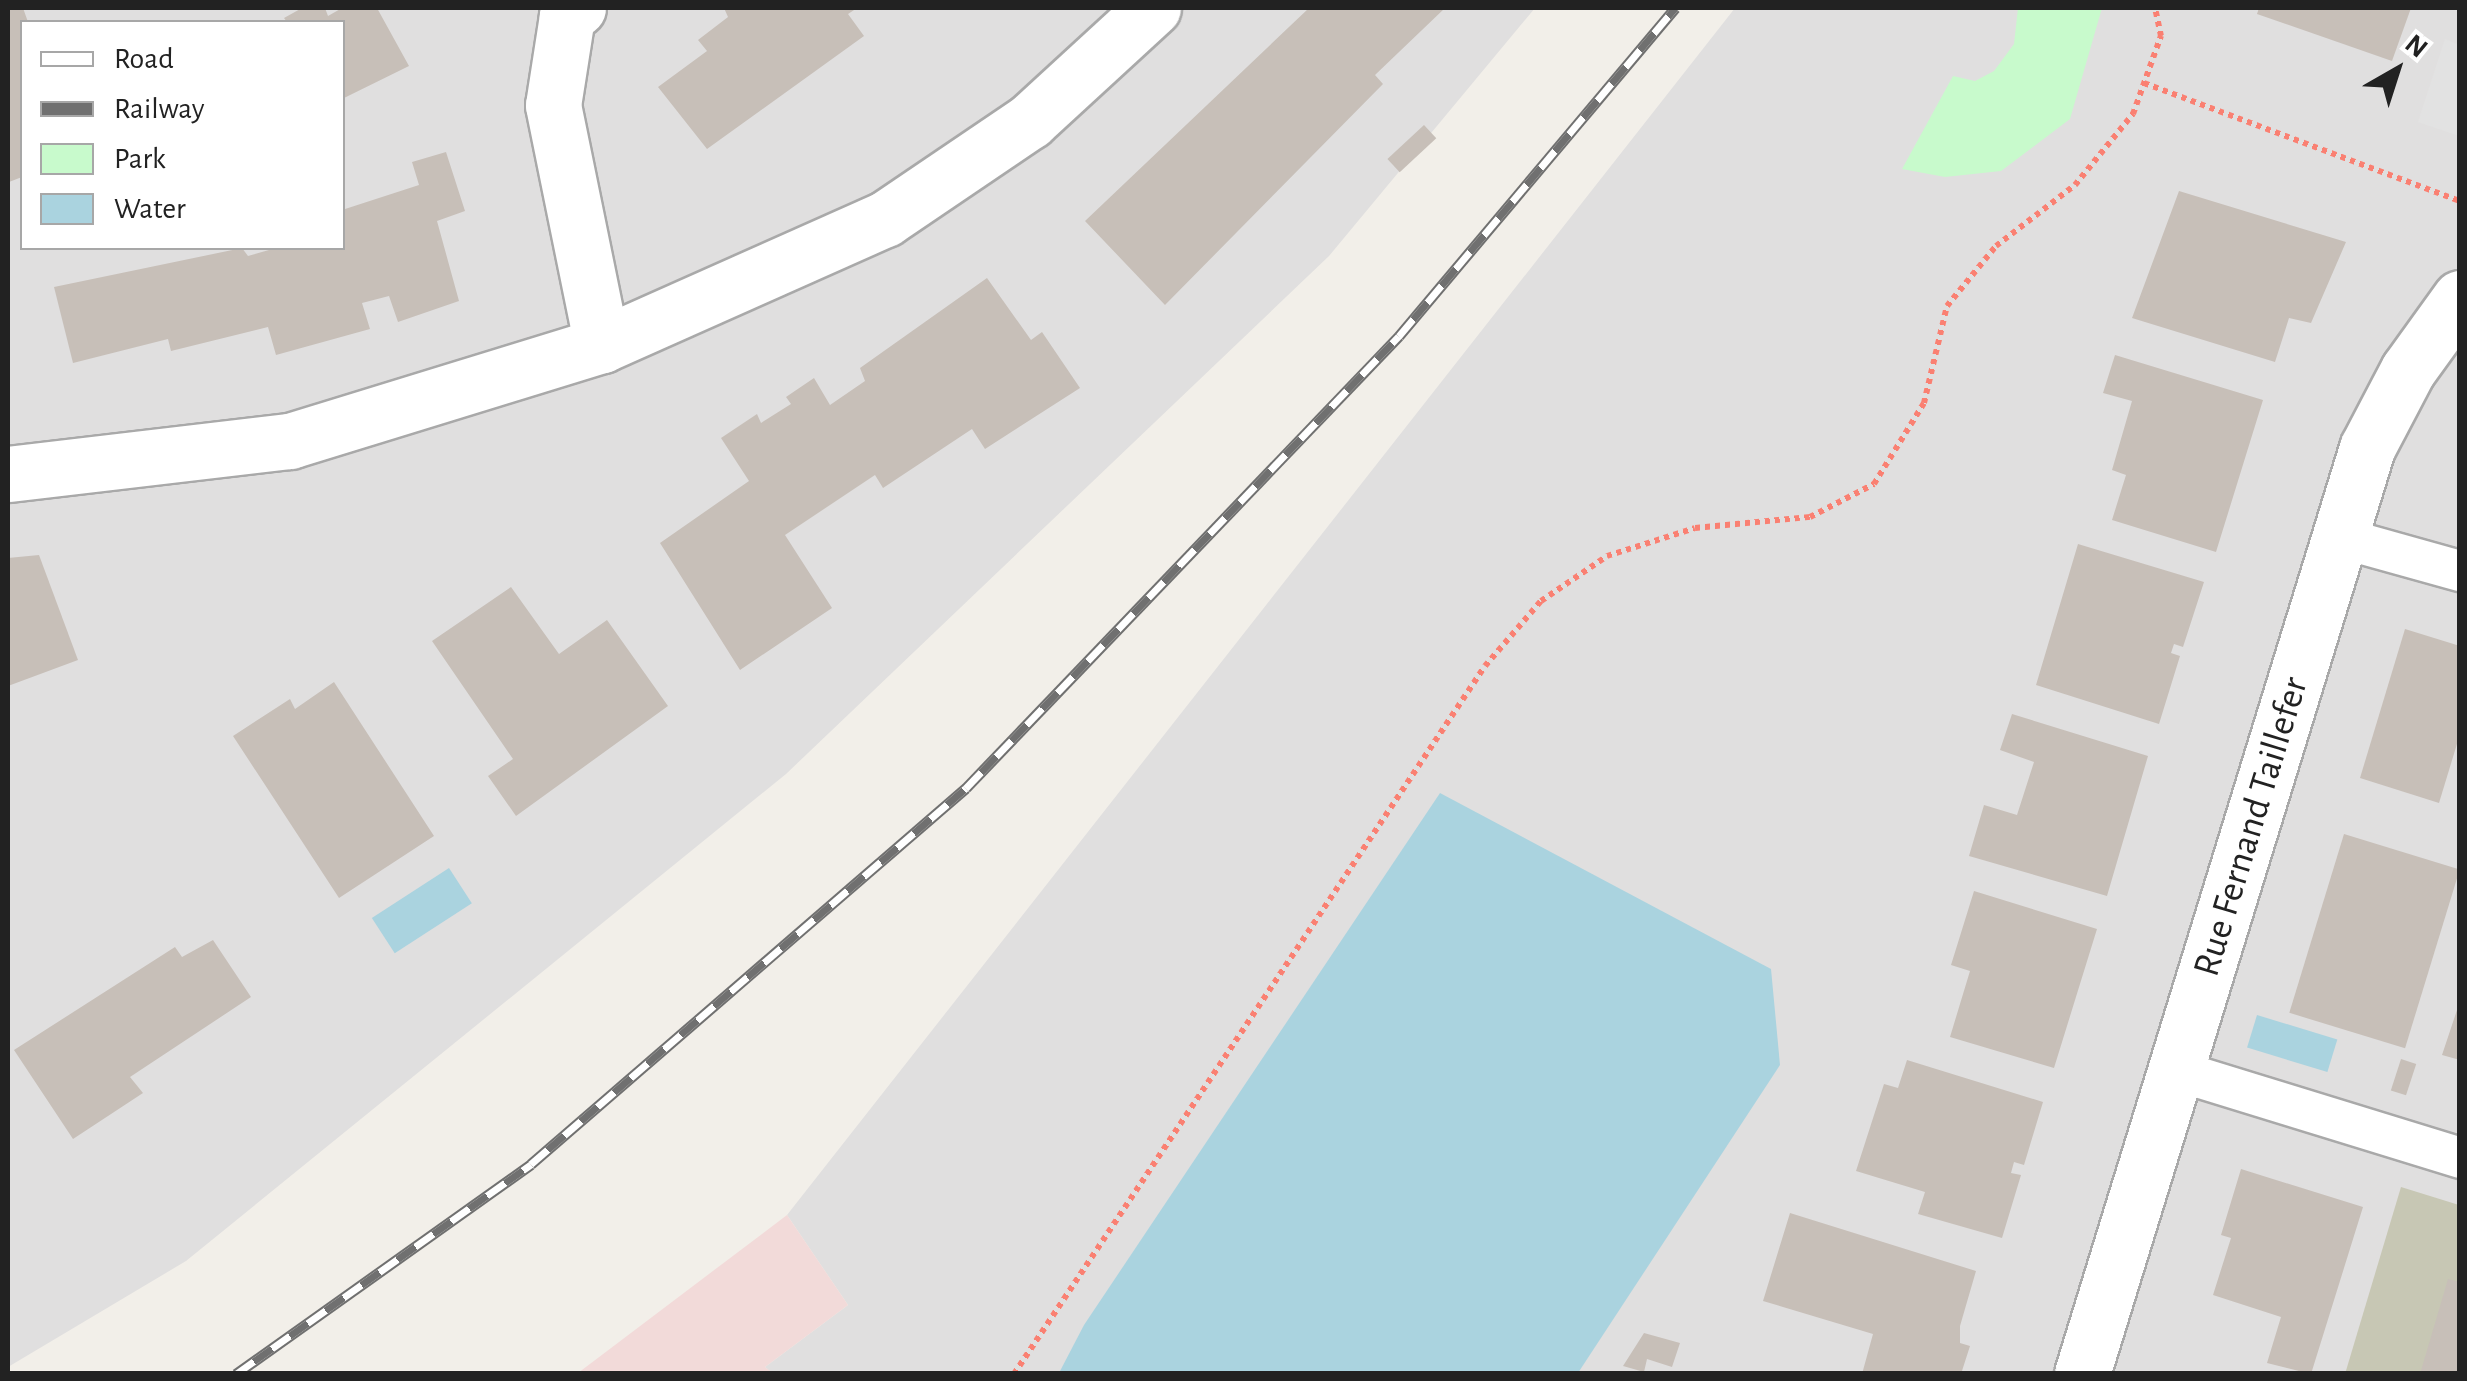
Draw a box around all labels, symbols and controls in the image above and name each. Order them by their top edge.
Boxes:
legend [20,20,345,250]
north arrow [2347,20,2447,120]
text: N [2400,30,2432,64]
text: Road [114,44,174,74]
text: Railway [114,94,205,124]
text: Park [114,144,166,174]
text: Water [114,194,186,224]
street label: Rue Fernand Taillefer [2185,672,2319,982]

